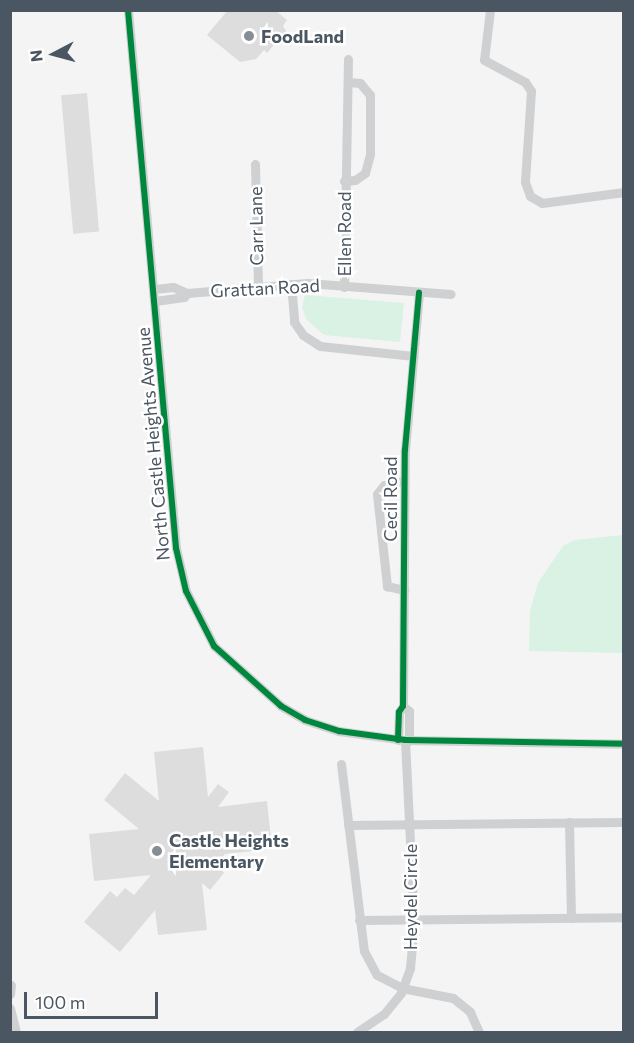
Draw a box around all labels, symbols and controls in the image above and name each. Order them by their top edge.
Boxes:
north arrow [24,24,84,84]
place label: FoodLand [261,25,344,47]
marker: FoodLand [242,29,256,43]
text: N [26,49,46,63]
street label: Carr Lane [245,186,267,266]
street label: Ellen Road [333,191,355,277]
street label: Grattan Road [210,274,320,302]
street label: North Castle Heights Avenue [132,326,174,562]
street label: Cecil Road [379,456,401,542]
place label: Castle Heights Elementary [169,830,289,872]
marker: Castle Heights Elementary [150,844,164,858]
street label: Heydel Circle [399,844,421,950]
scale bar [27,980,160,1018]
text: 100 m [35,991,85,1013]

